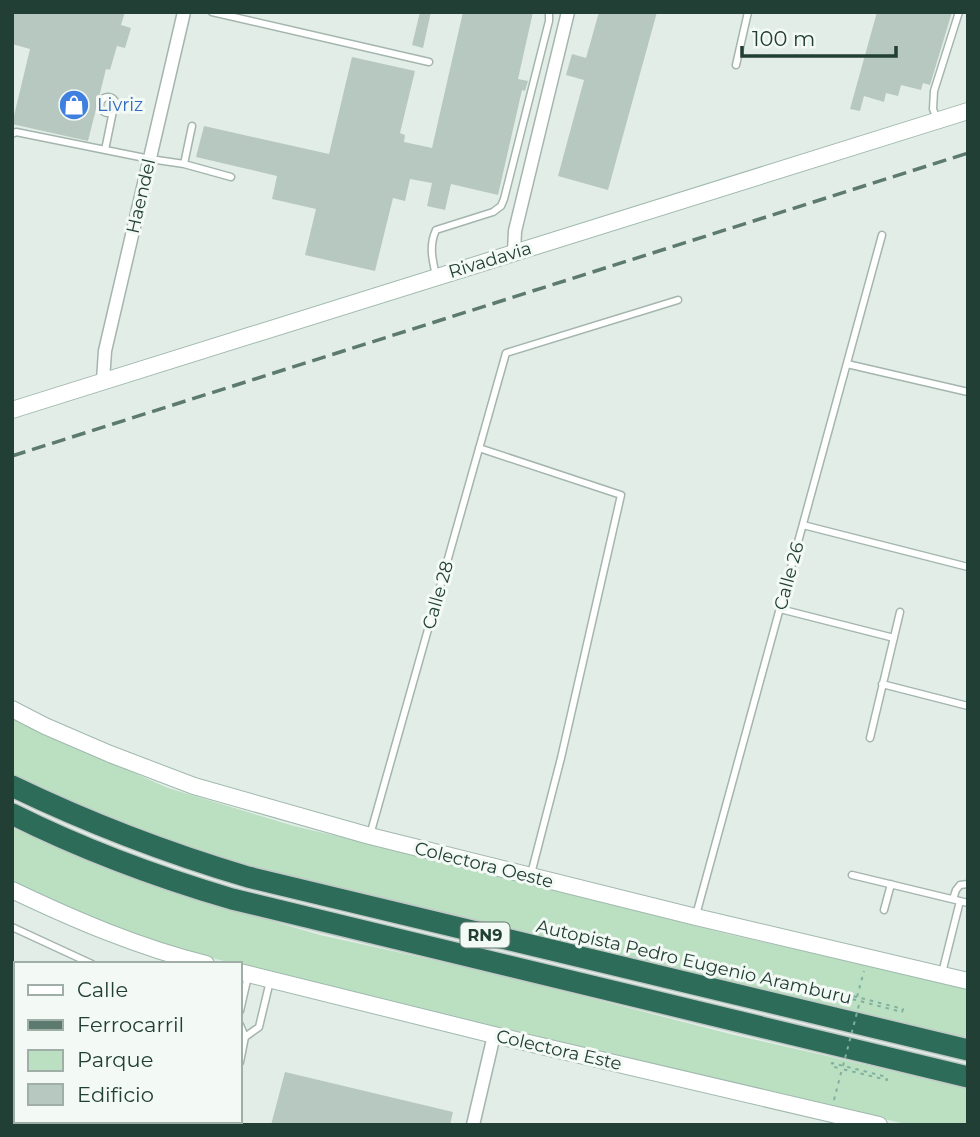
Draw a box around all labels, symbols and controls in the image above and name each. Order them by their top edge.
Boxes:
scale bar [742,14,896,58]
text: 100 m [752,26,815,51]
shop icon: Livriz [57,88,91,122]
place label: Livriz [97,94,143,116]
street label: Haendel [122,156,160,236]
street label: Rivadavia [446,237,534,283]
street label: Calle 26 [769,539,809,612]
street label: Calle 28 [418,558,458,632]
street label: Colectora Oeste [412,837,556,893]
street label: Autopista Pedro Eugenio Aramburu [534,915,854,1009]
road number: RN9 [461,923,510,948]
legend [14,962,242,1123]
text: Calle [77,977,128,1002]
text: Ferrocarril [77,1012,184,1037]
street label: Colectora Este [494,1025,624,1075]
text: Parque [77,1047,153,1072]
text: Edificio [77,1082,154,1107]

